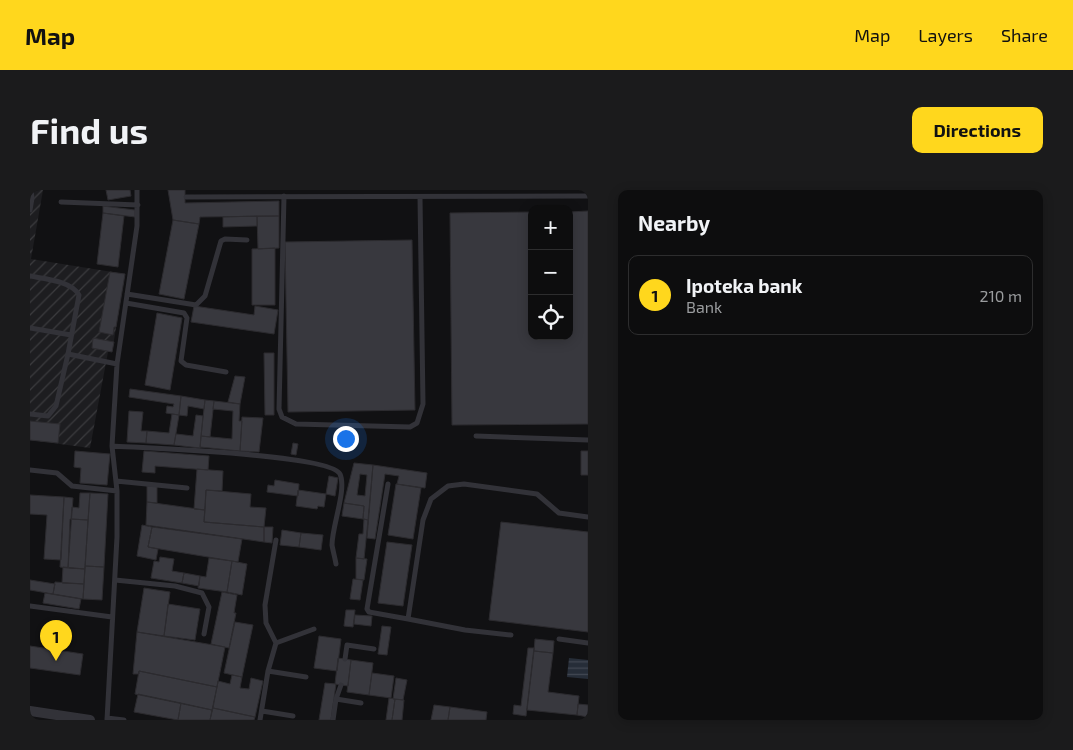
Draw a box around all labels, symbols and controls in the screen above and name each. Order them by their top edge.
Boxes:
text: Map [25,21,75,50]
text: Map [854,24,890,46]
text: Layers [918,24,973,46]
text: Share [1001,24,1048,46]
button: Directions [912,107,1043,153]
text: Find us [30,109,148,151]
map controls [528,205,573,340]
button: + [528,205,573,250]
text: Nearby [638,210,710,235]
button: − [528,250,573,295]
text: Ipoteka bank [686,274,802,297]
text: 1 [652,286,658,305]
text: 210 m [979,286,1022,305]
button: locate [528,295,573,340]
text: Bank [686,297,722,316]
your location [333,426,359,452]
pin: 1 [40,620,72,661]

